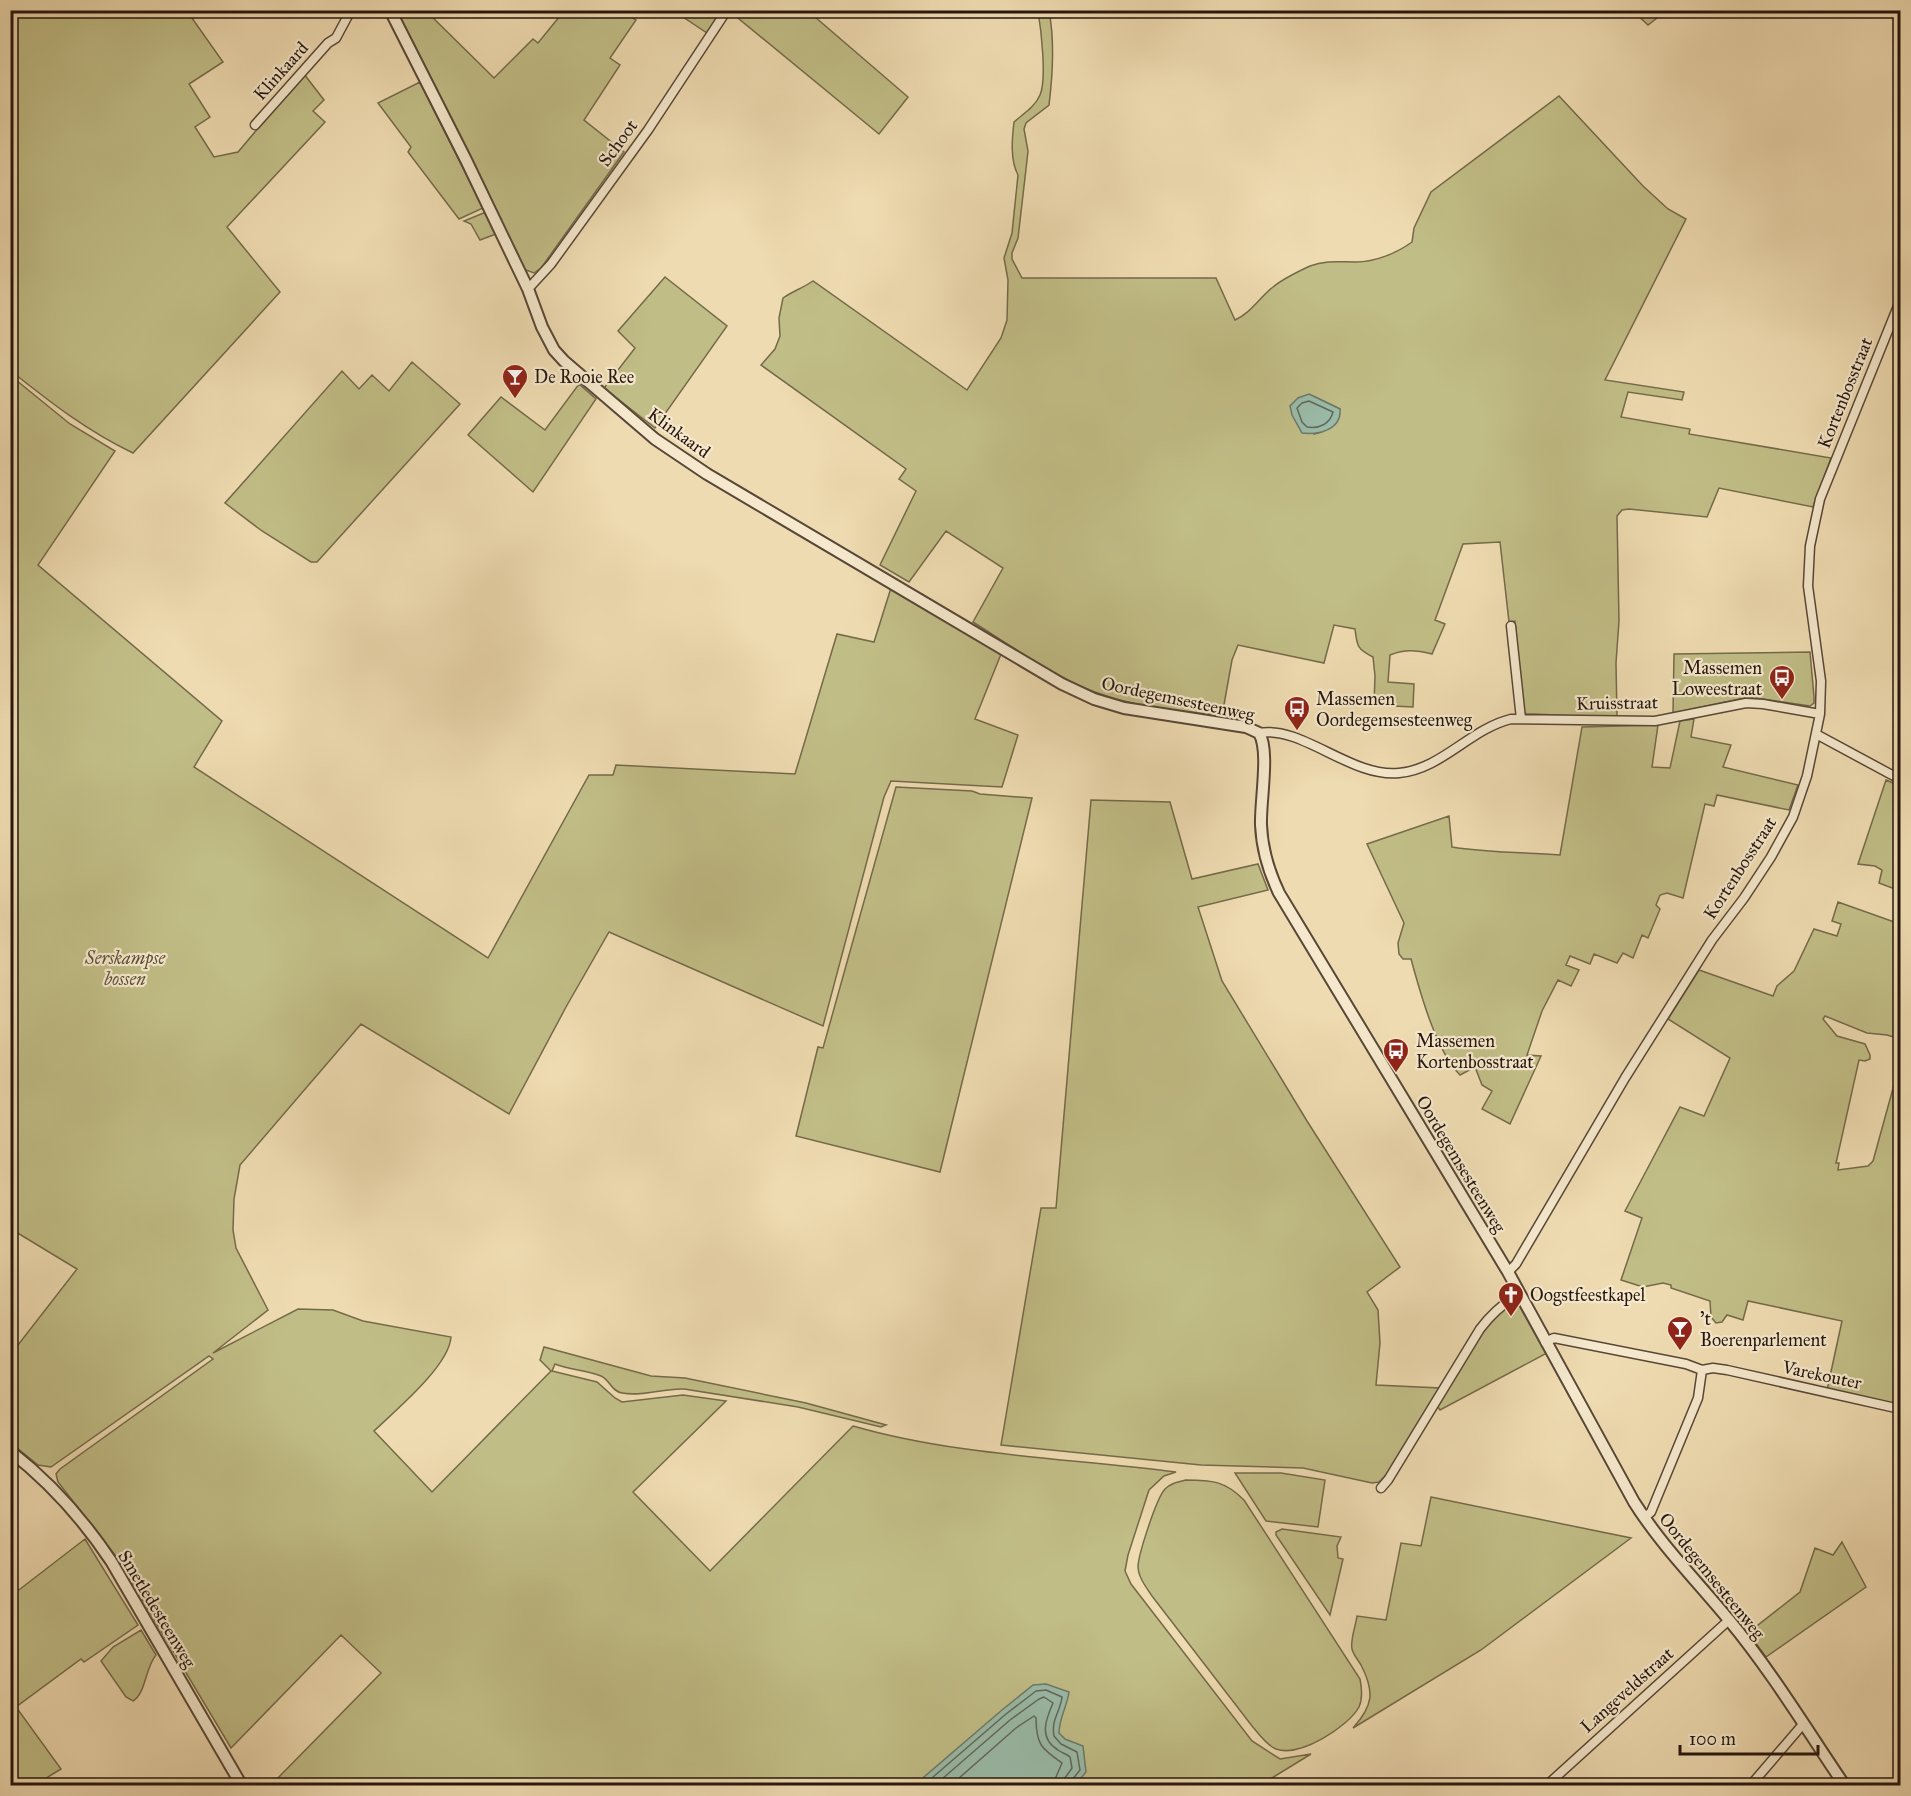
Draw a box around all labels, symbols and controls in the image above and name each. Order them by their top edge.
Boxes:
street label: Klinkaard [249,37,313,105]
street label: Schoot [594,115,643,171]
street label: Kortenbosstraat [1813,334,1877,452]
bar icon: De Rooie Ree [500,362,530,400]
place label: De Rooie Ree [534,366,634,388]
street label: Klinkaard [644,403,714,463]
place label: Massemen Loweestraat [1672,657,1763,700]
bus stop icon: Massemen Loweestraat [1767,663,1797,701]
street label: Oordegemsesteenweg [1099,672,1257,727]
place label: Massemen Oordegemsesteenweg [1316,688,1473,732]
street label: Kruisstraat [1576,691,1659,715]
bus stop icon: Massemen Oordegemsesteenweg [1282,694,1312,732]
street label: Kortenbosstraat [1699,812,1782,923]
park label: Serskampse bossen [84,947,166,990]
place label: Massemen Kortenbosstraat [1416,1030,1534,1073]
bus stop icon: Massemen Kortenbosstraat [1381,1036,1411,1074]
street label: Oordegemsesteenweg [1410,1091,1511,1238]
church icon: Oogstfeestkapel [1496,1280,1526,1318]
place label: Oogstfeestkapel [1530,1284,1646,1307]
place label: 't Boerenparlement [1700,1308,1827,1351]
bar icon: 't Boerenparlement [1665,1314,1695,1352]
street label: Varekouter [1779,1356,1864,1394]
street label: Oordegemsesteenweg [1654,1508,1770,1645]
street label: Smetledesteenweg [112,1546,201,1673]
street label: Langeveldstraat [1576,1642,1679,1738]
scale bar [1680,1718,1818,1756]
text: 100 m [1689,1728,1736,1750]

